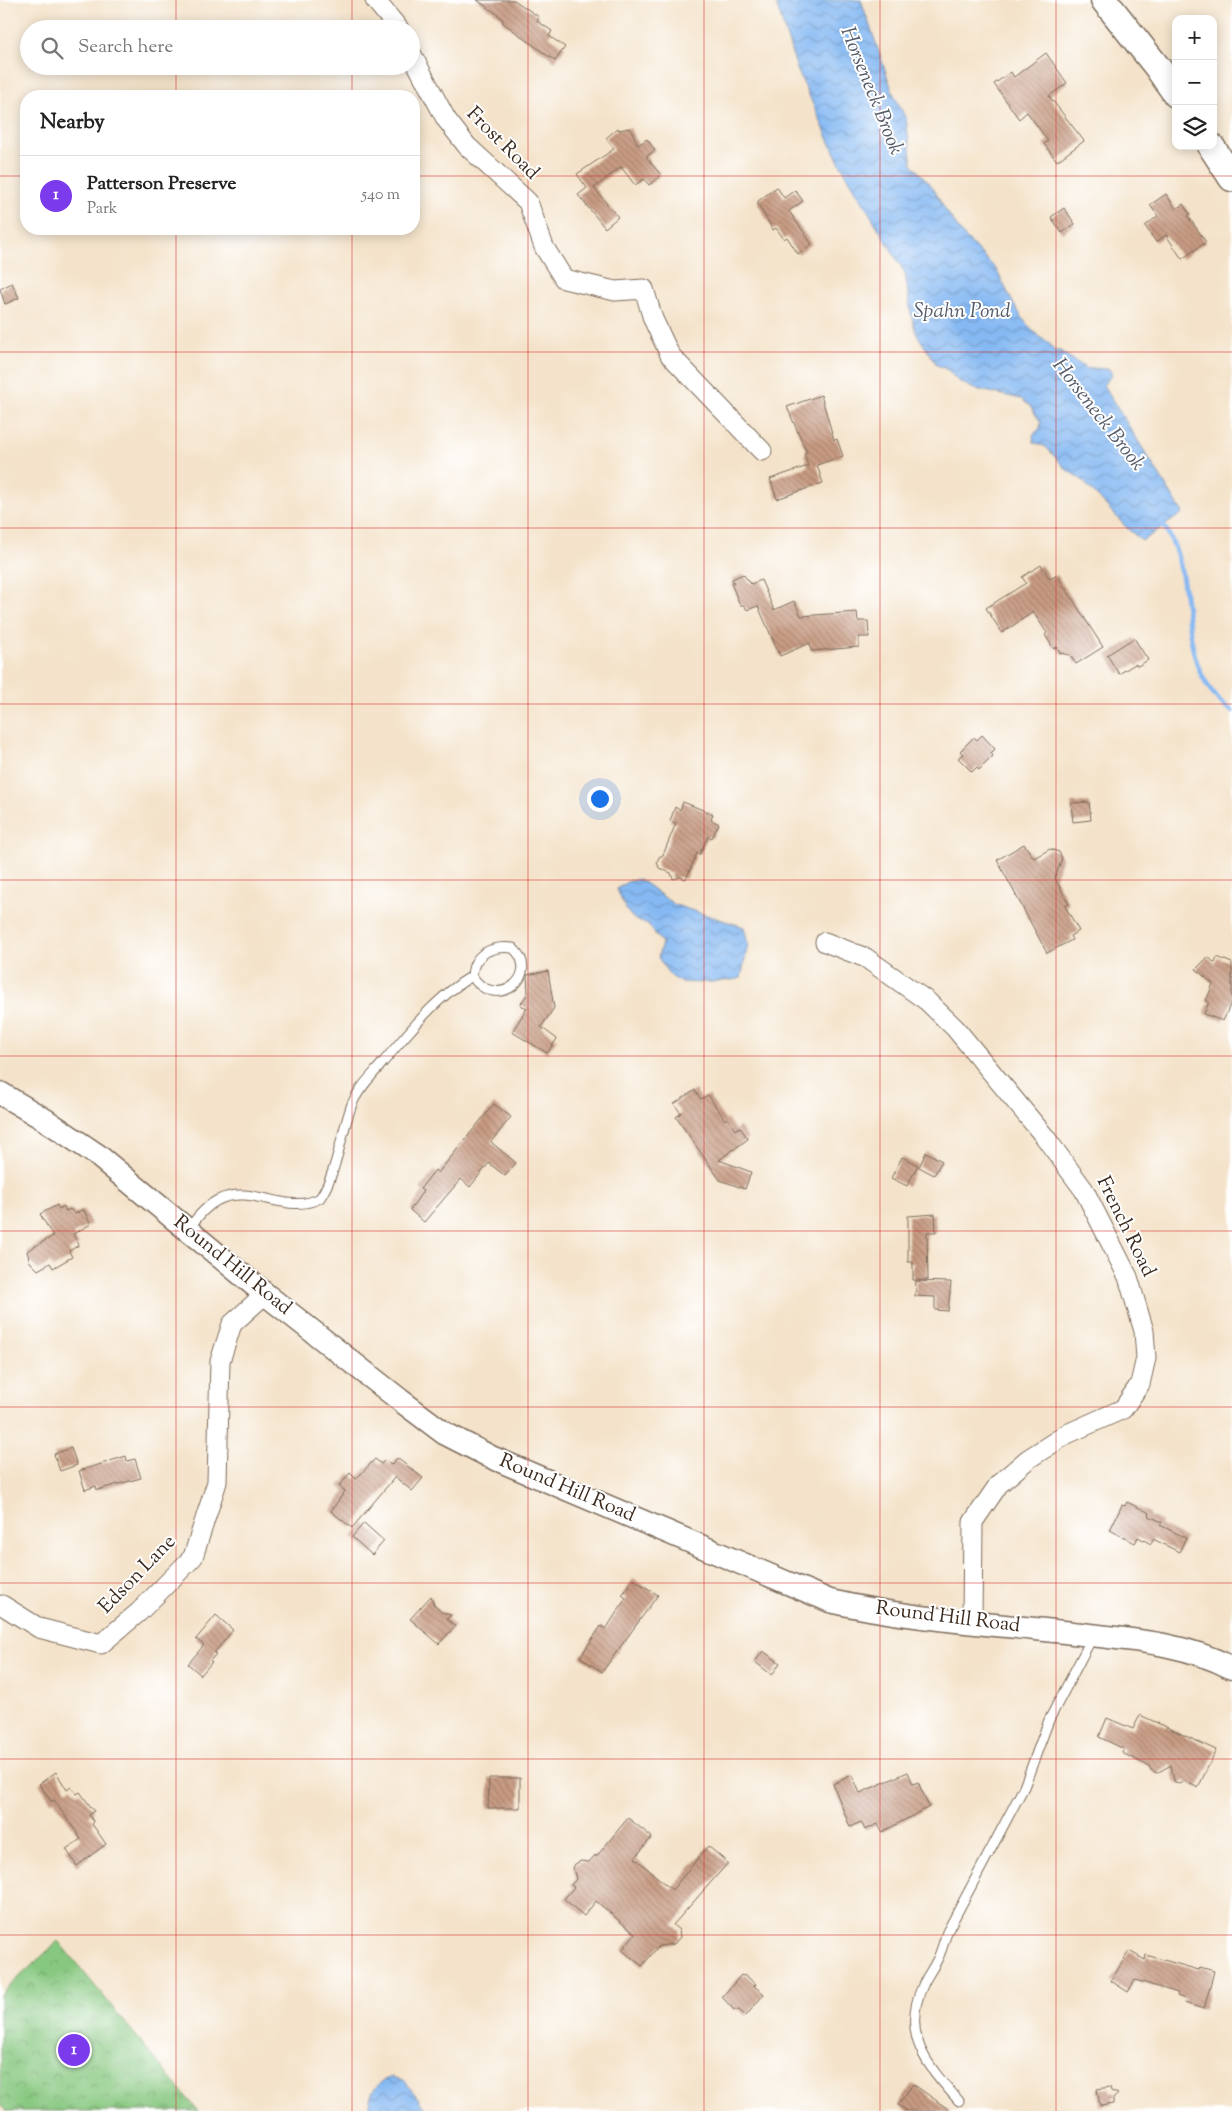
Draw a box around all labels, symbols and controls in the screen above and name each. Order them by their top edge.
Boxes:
map controls [1172,15,1217,150]
button: + [1172,15,1217,60]
search box [20,20,420,75]
water label: Horseneck Brook [832,22,911,160]
icon: search [38,34,66,62]
text: Search here [78,34,173,61]
button: − [1172,60,1217,105]
street label: Frost Road [459,101,545,187]
button: layers [1172,105,1217,150]
text: Nearby [40,108,105,138]
text: Patterson Preserve [87,171,236,198]
text: 1 [53,184,59,207]
text: 540 m [362,184,400,207]
text: Park [87,198,118,221]
water label: Spahn Pond [913,297,1011,327]
water label: Horseneck Brook [1044,352,1152,478]
your location [587,786,613,812]
street label: French Road [1088,1172,1162,1282]
street label: Round Hill Road [166,1209,298,1323]
street label: Round Hill Road [494,1447,640,1531]
street label: Edson Lane [93,1529,183,1621]
street label: Round Hill Road [874,1595,1022,1641]
pin: 1 [58,2031,90,2069]

